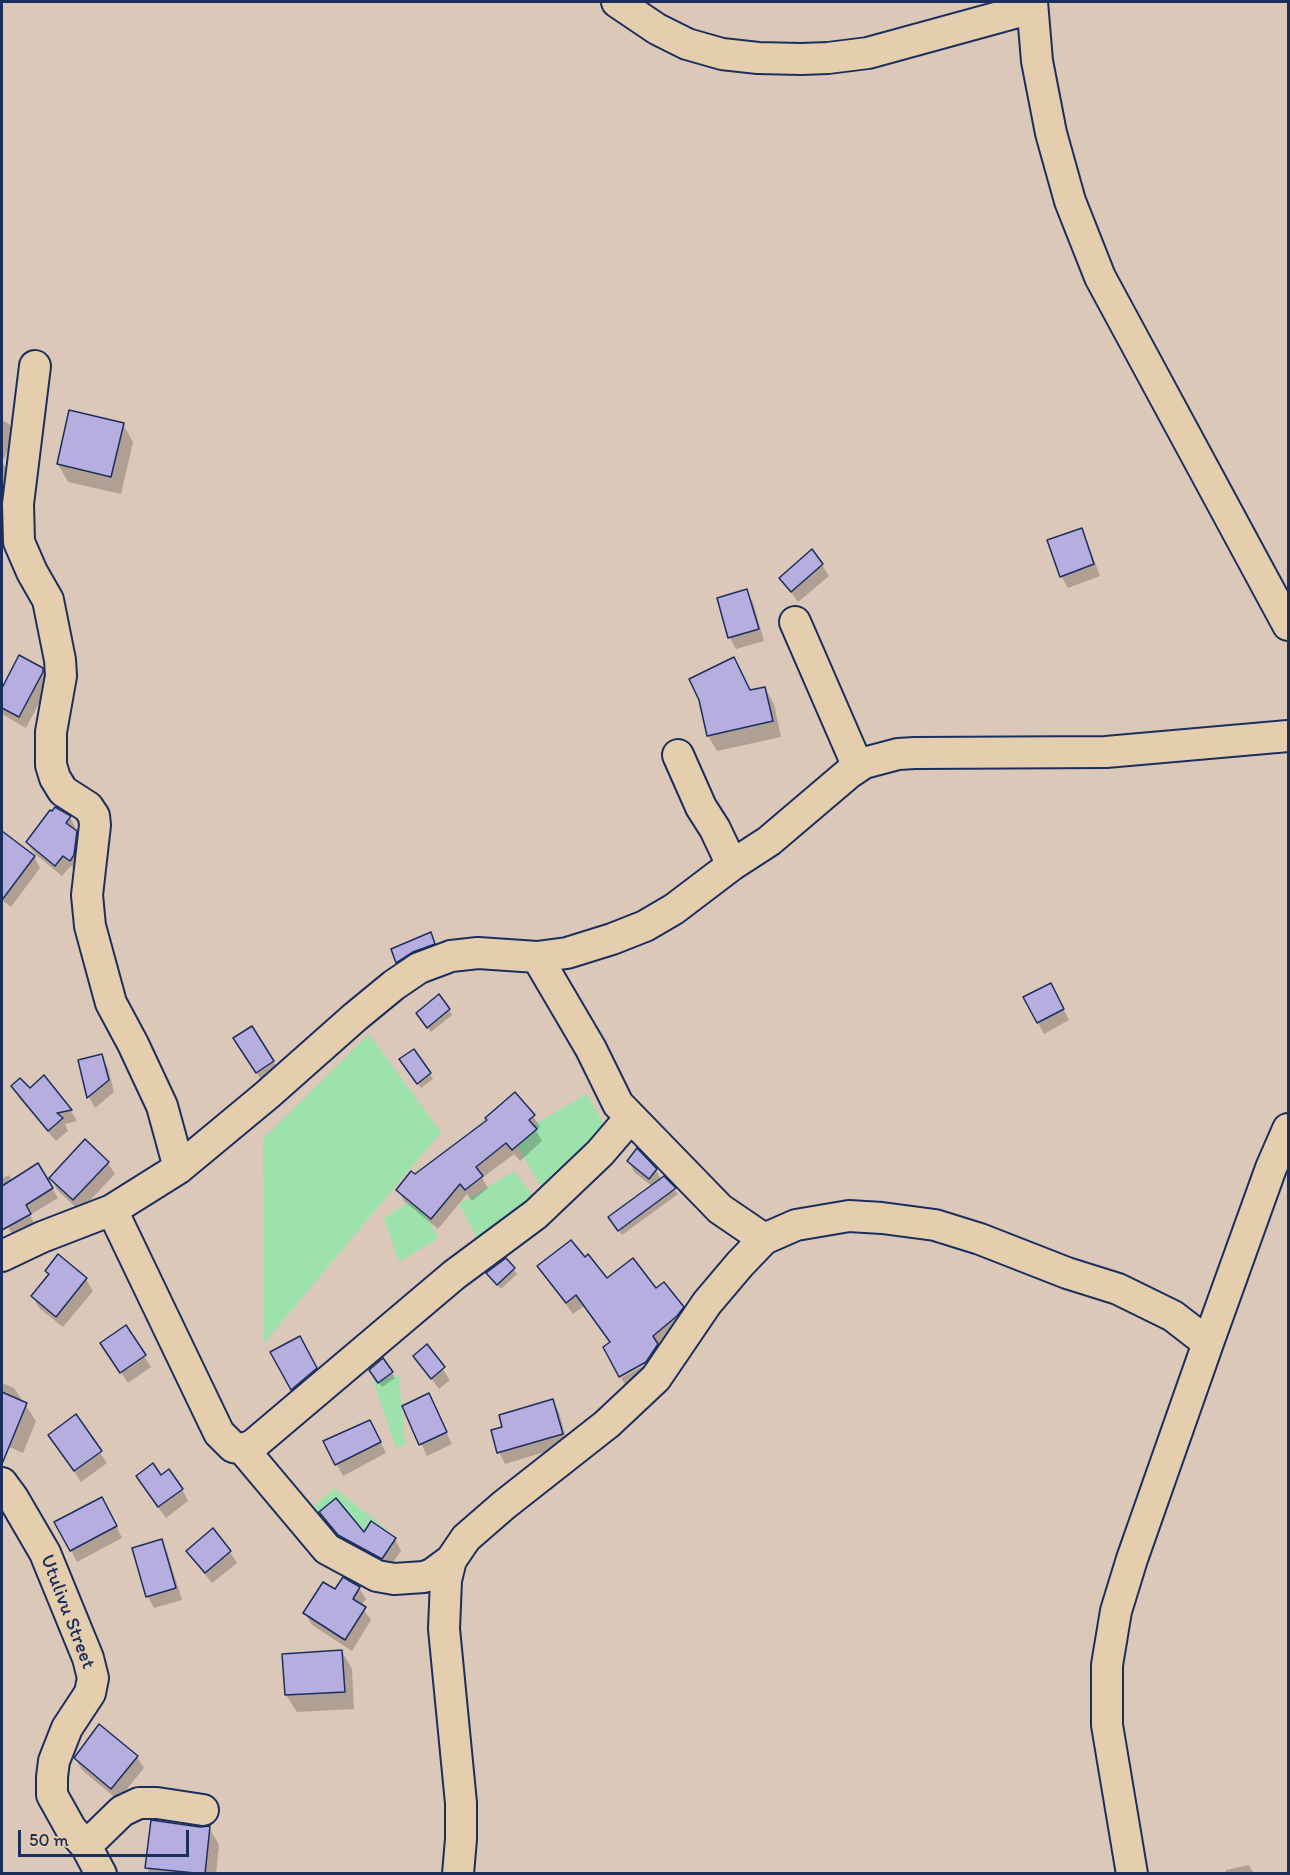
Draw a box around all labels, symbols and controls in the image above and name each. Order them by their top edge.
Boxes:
street label: Utulivu Street [34,1552,100,1672]
scale bar [21,1818,192,1856]
text: 50 m [29,1829,69,1851]

